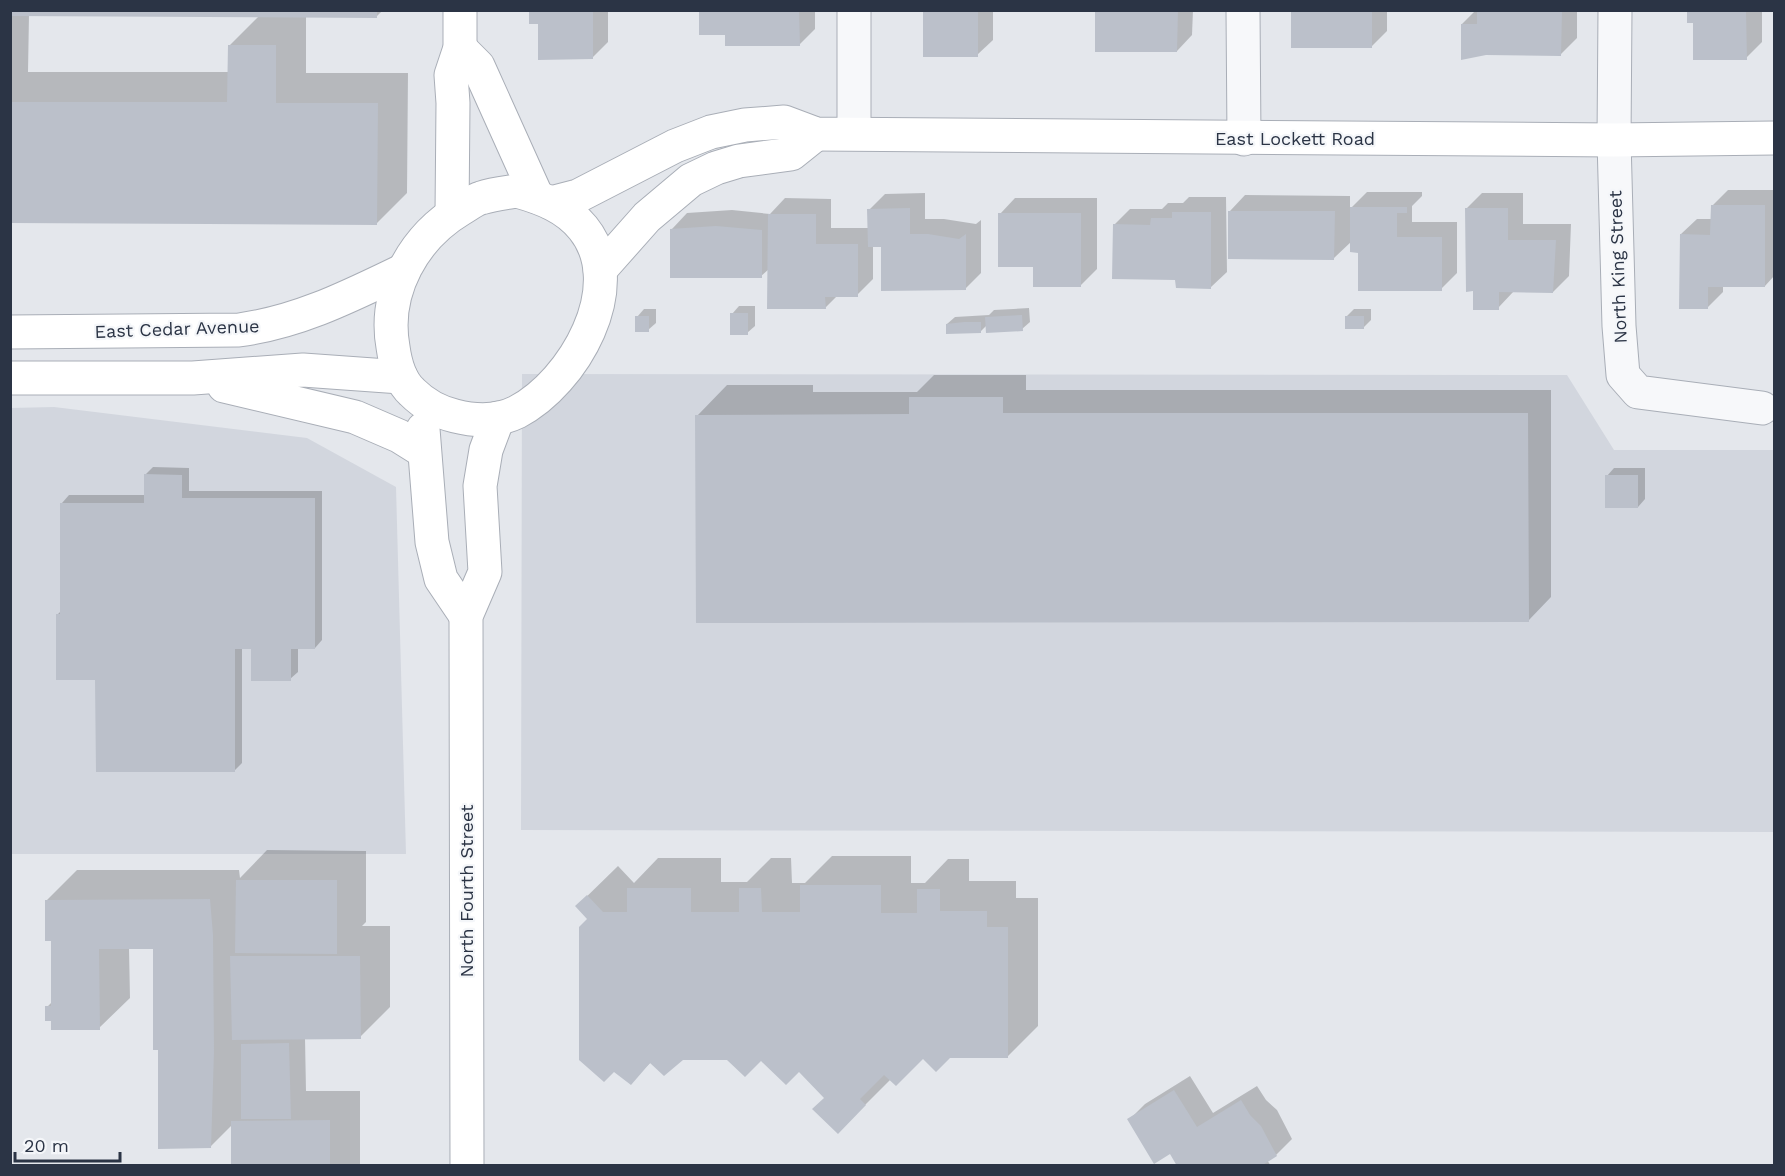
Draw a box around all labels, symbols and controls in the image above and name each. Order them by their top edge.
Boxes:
street label: East Lockett Road [1215,128,1375,149]
street label: North King Street [1604,190,1631,344]
street label: East Cedar Avenue [94,315,260,342]
street label: North Fourth Street [456,804,477,978]
scale bar [15,1125,120,1163]
text: 20 m [24,1135,69,1156]

